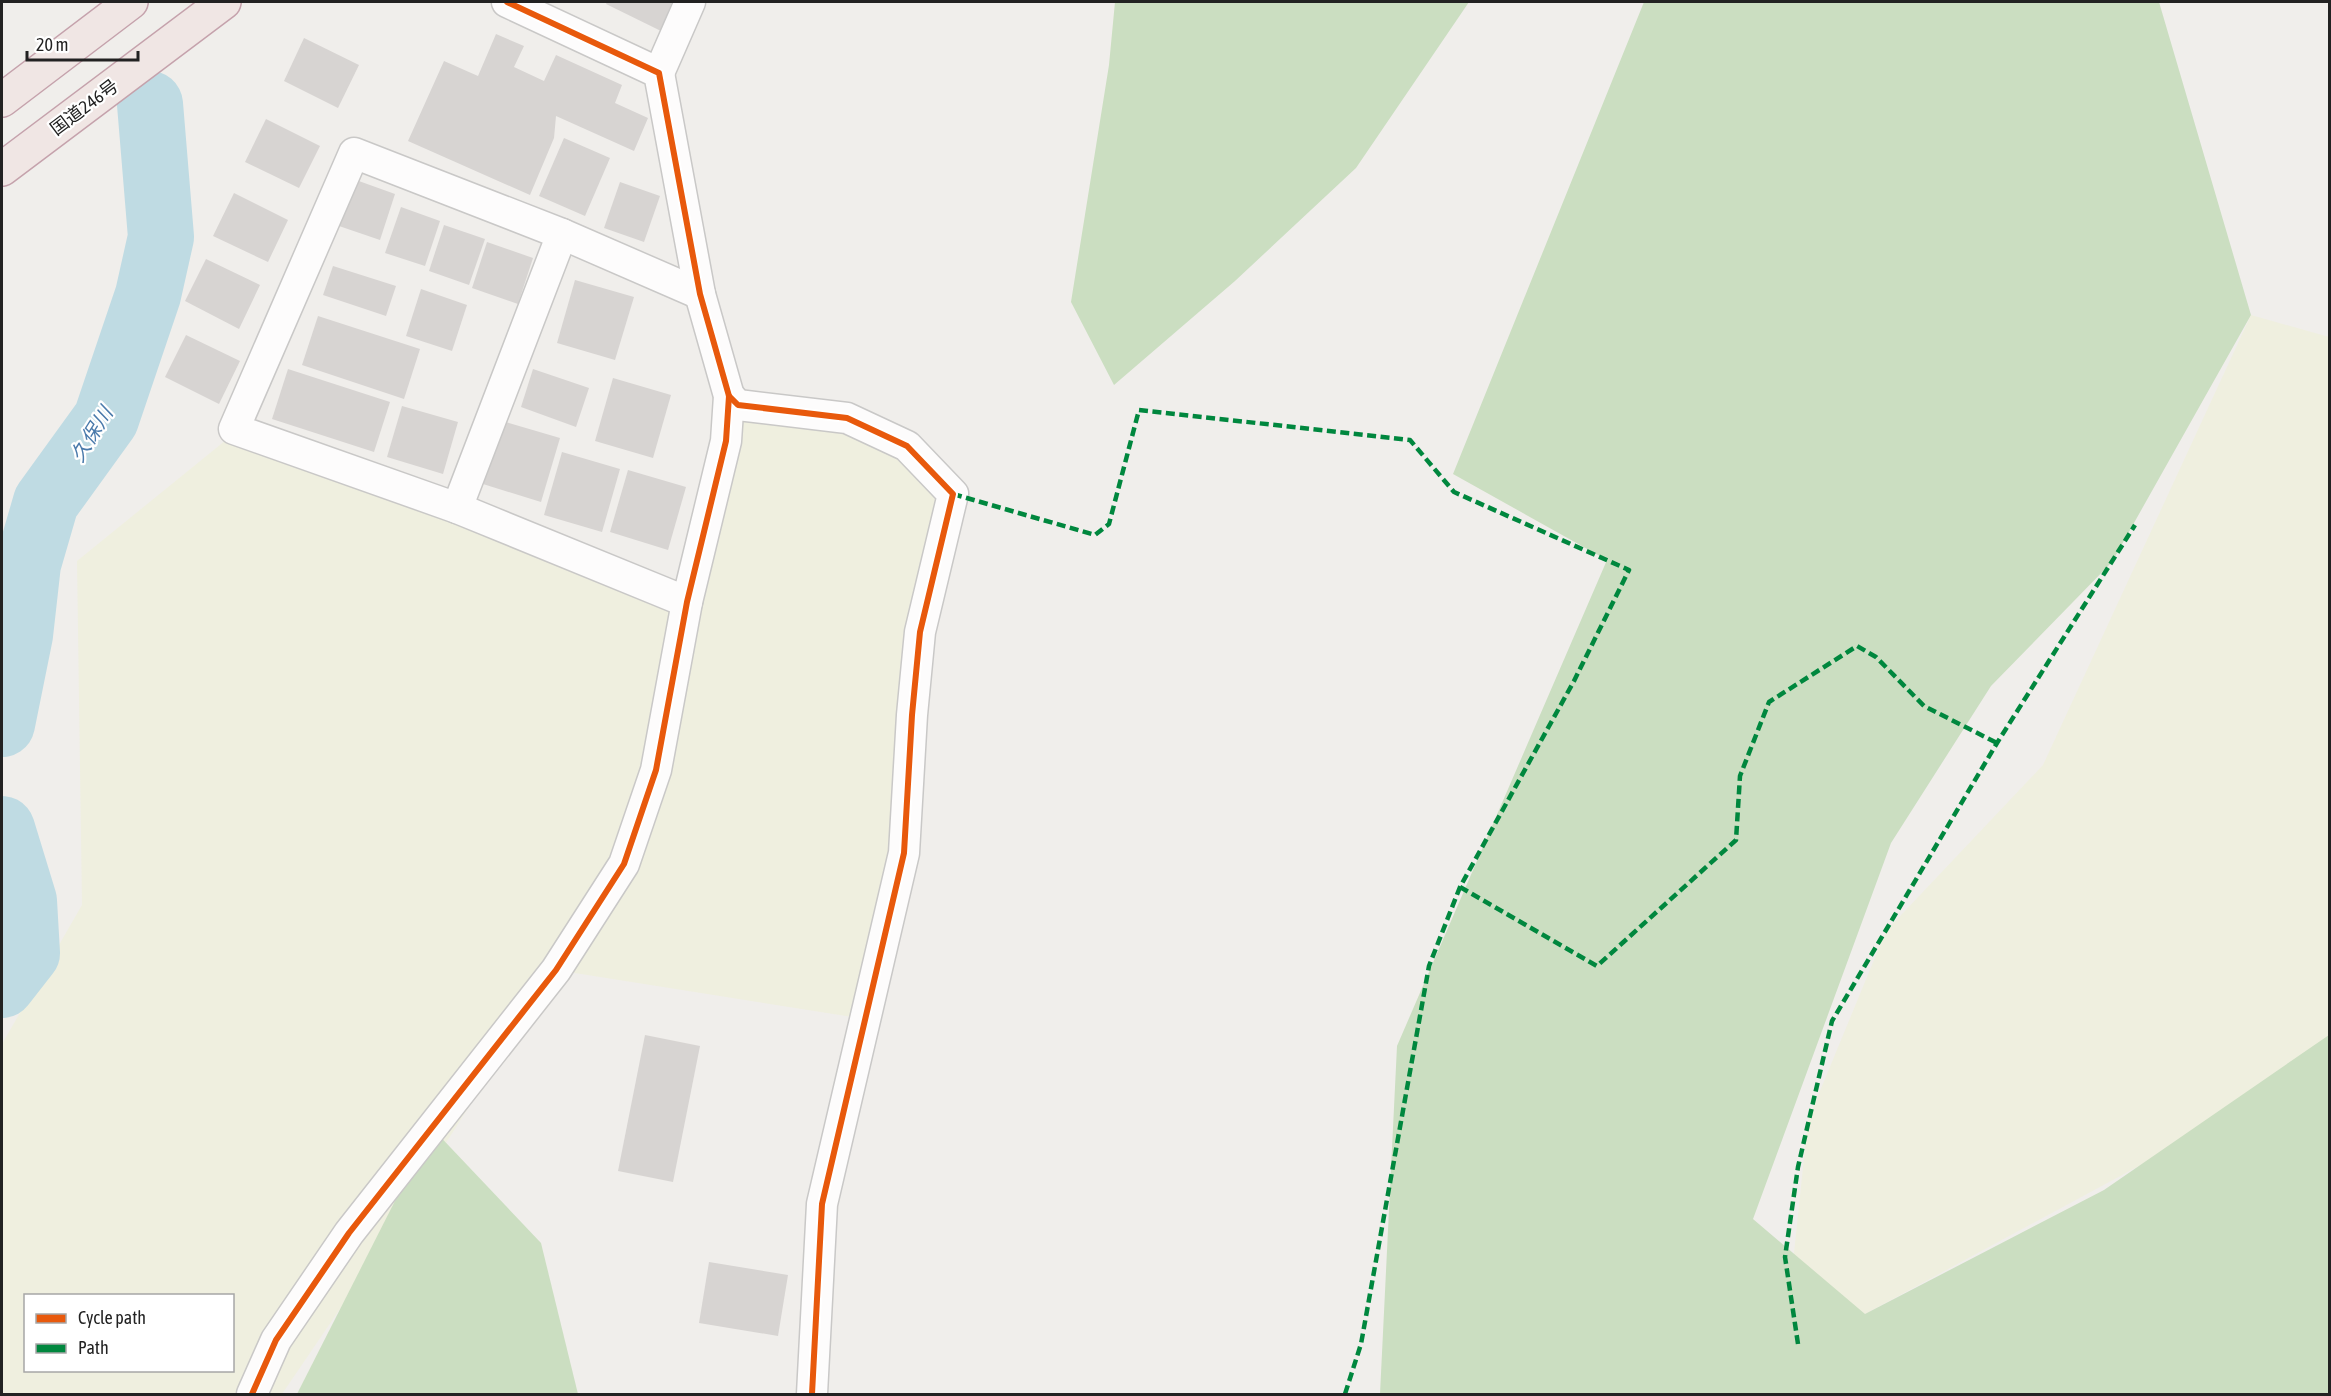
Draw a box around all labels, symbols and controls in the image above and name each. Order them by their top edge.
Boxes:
scale bar [27,24,138,62]
text: 20 m [36,34,68,55]
street label: 国道246号 [46,75,122,139]
water label: 久保川 [65,401,118,466]
legend [24,1294,234,1372]
text: Cycle path [78,1307,146,1328]
text: Path [78,1337,109,1358]

